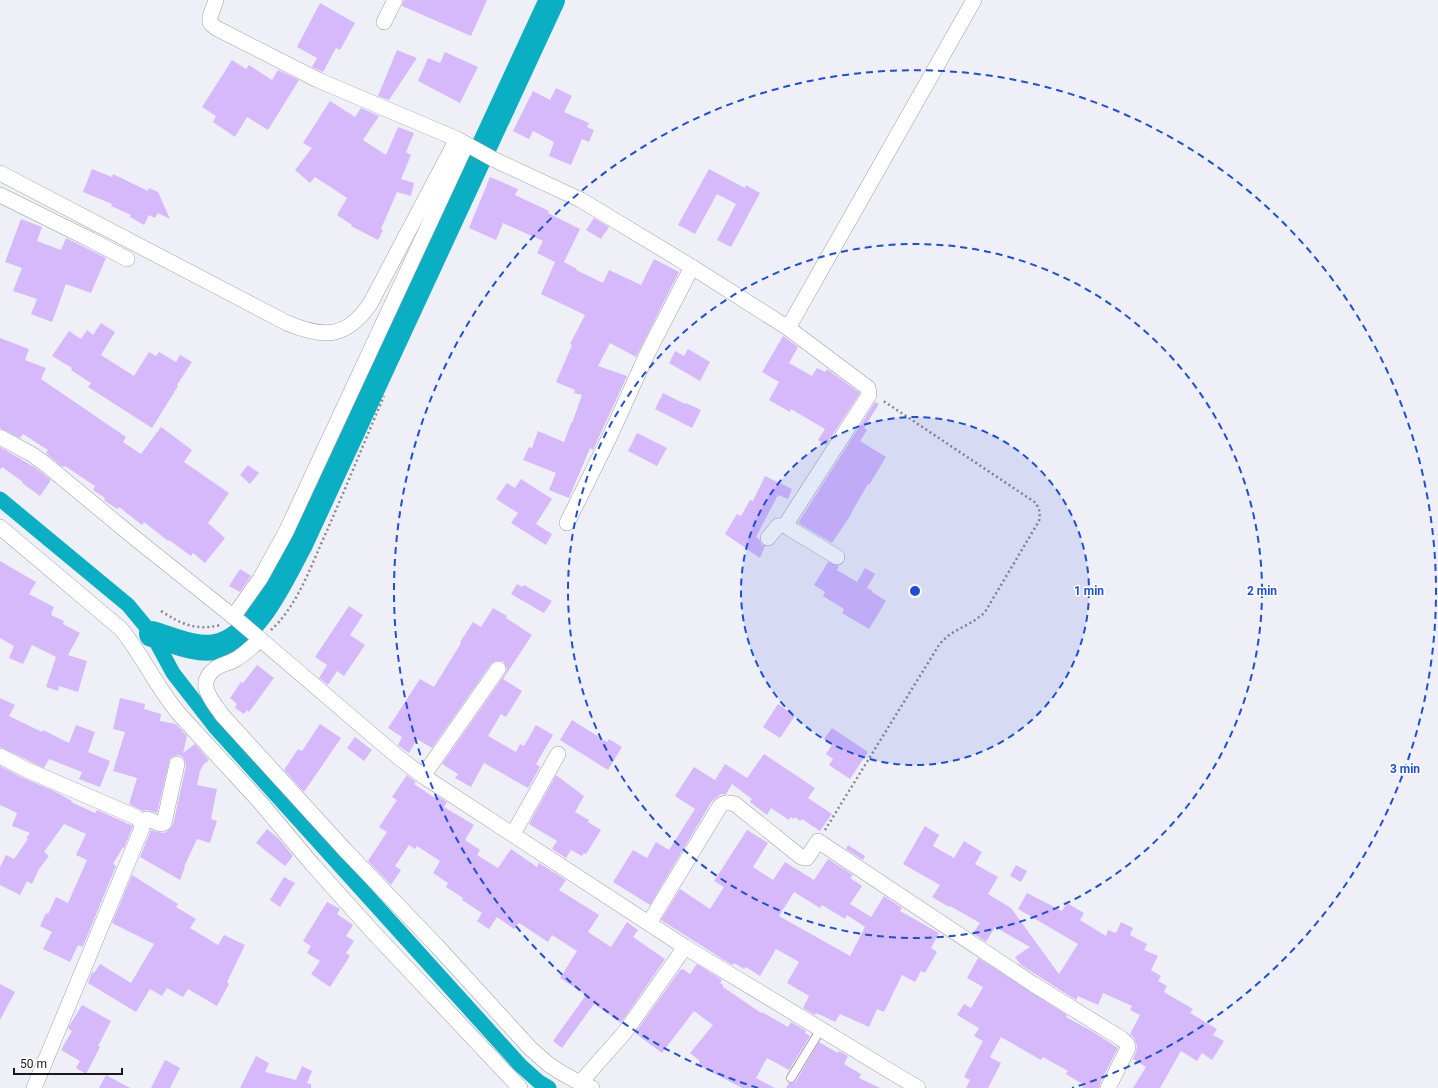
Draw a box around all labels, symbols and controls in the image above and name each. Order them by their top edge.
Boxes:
centre of rings [908,584,922,598]
text: 1 min [1074,584,1104,598]
text: 2 min [1247,584,1277,598]
text: 3 min [1390,762,1420,776]
scale bar [14,1050,122,1076]
text: 50 m [20,1057,47,1071]

